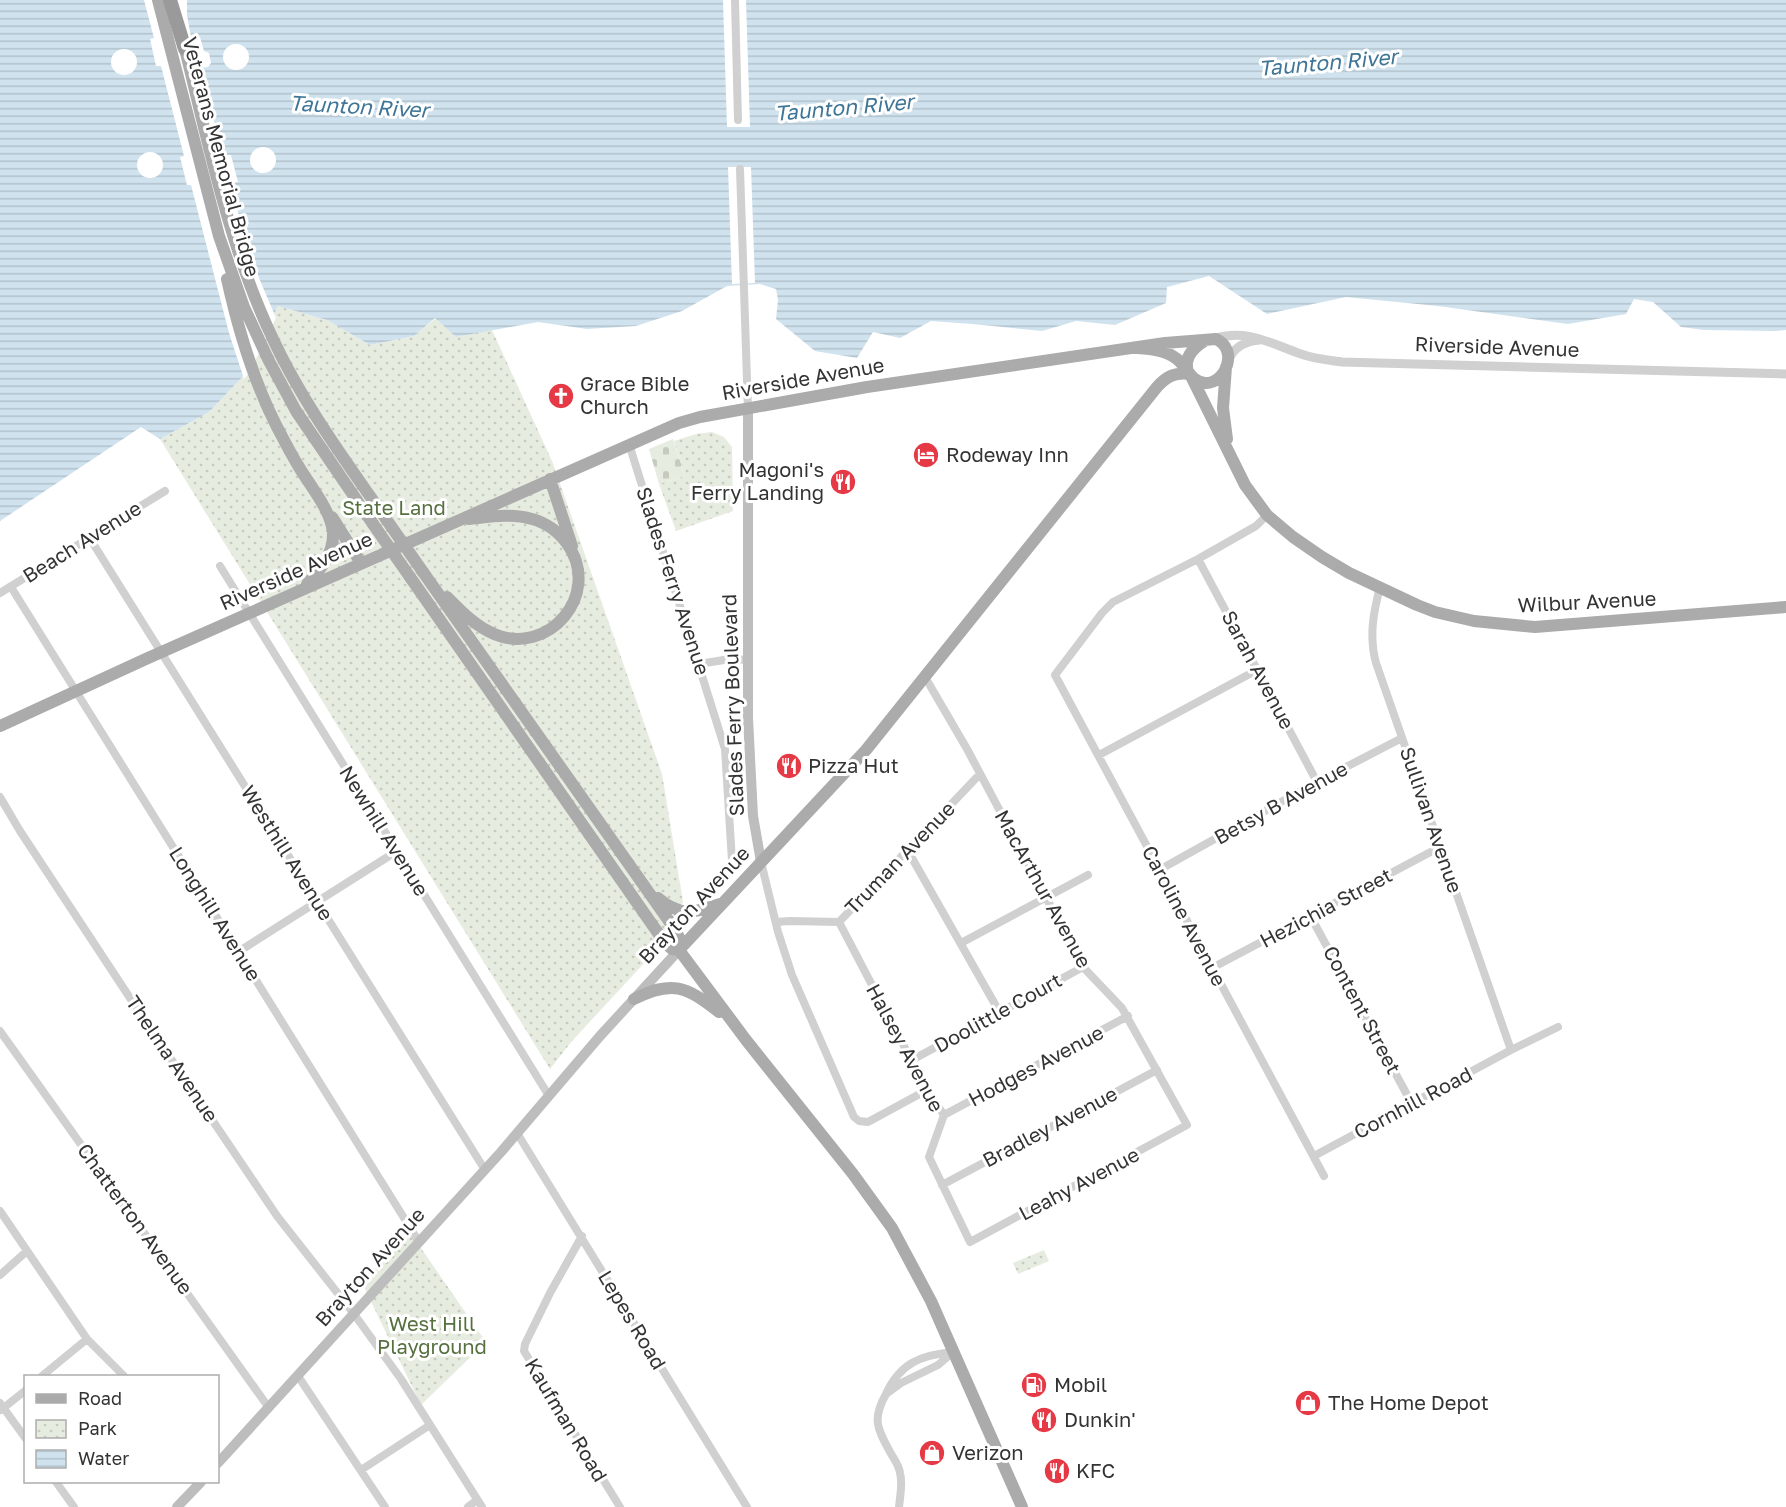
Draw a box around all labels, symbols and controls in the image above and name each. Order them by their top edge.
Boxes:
street label: Veterans Memorial Bridge [178,34,266,279]
water label: Taunton River [1257,43,1401,81]
water label: Taunton River [773,88,917,126]
water label: Taunton River [289,89,432,123]
street label: Riverside Avenue [1414,331,1580,361]
street label: Riverside Avenue [720,352,886,404]
place label: Grace Bible Church [580,371,689,418]
church icon: Grace Bible Church [546,381,576,411]
hotel icon: Rodeway Inn [911,440,941,470]
place label: Rodeway Inn [946,442,1069,466]
place label: Magoni's Ferry Landing [691,457,824,504]
restaurant icon: Magoni's Ferry Landing [828,467,858,497]
street label: Slades Ferry Avenue [632,484,716,678]
street label: Beach Avenue [18,495,145,587]
park label: State Land [342,495,446,519]
street label: Riverside Avenue [216,526,376,615]
street label: Wilbur Avenue [1517,585,1657,617]
street label: Slades Ferry Boulevard [716,593,748,817]
street label: Sarah Avenue [1218,606,1300,733]
street label: Sullivan Avenue [1396,743,1468,896]
restaurant icon: Pizza Hut [774,751,804,781]
place label: Pizza Hut [808,753,899,777]
street label: Betsy B Avenue [1210,756,1351,849]
street label: Newhill Avenue [335,761,434,900]
street label: Westhill Avenue [237,781,339,924]
street label: Truman Avenue [839,796,959,919]
street label: MacArthur Avenue [991,805,1097,972]
street label: Brayton Avenue [633,841,754,968]
street label: Caroline Avenue [1138,841,1232,990]
street label: Longhill Avenue [165,842,267,985]
street label: Hezichia Street [1255,862,1396,952]
street label: Content Street [1319,941,1407,1078]
street label: Doolittle Court [929,967,1066,1057]
street label: Halsey Avenue [862,979,950,1116]
street label: Thelma Avenue [122,991,224,1126]
street label: Hodges Avenue [964,1019,1107,1111]
street label: Cornhill Road [1349,1061,1476,1143]
street label: Bradley Avenue [978,1081,1121,1172]
street label: Chatterton Avenue [73,1138,199,1298]
street label: Leahy Avenue [1014,1141,1143,1225]
street label: Brayton Avenue [310,1202,429,1331]
street label: Lepes Road [594,1266,672,1373]
park label: West Hill Playground [377,1311,487,1358]
street label: Kaufman Road [521,1353,613,1485]
fuel station icon: Mobil [1019,1370,1049,1400]
place label: Mobil [1054,1372,1107,1396]
legend [24,1375,219,1483]
text: Road [78,1387,122,1409]
shop icon: The Home Depot [1293,1388,1323,1418]
place label: The Home Depot [1328,1390,1489,1414]
restaurant icon: Dunkin' [1029,1405,1059,1435]
place label: Dunkin' [1064,1407,1136,1431]
text: Park [78,1417,117,1439]
shop icon: Verizon [917,1438,947,1468]
place label: Verizon [952,1440,1023,1464]
text: Water [78,1447,129,1469]
restaurant icon: KFC [1042,1456,1072,1486]
place label: KFC [1076,1458,1115,1482]

